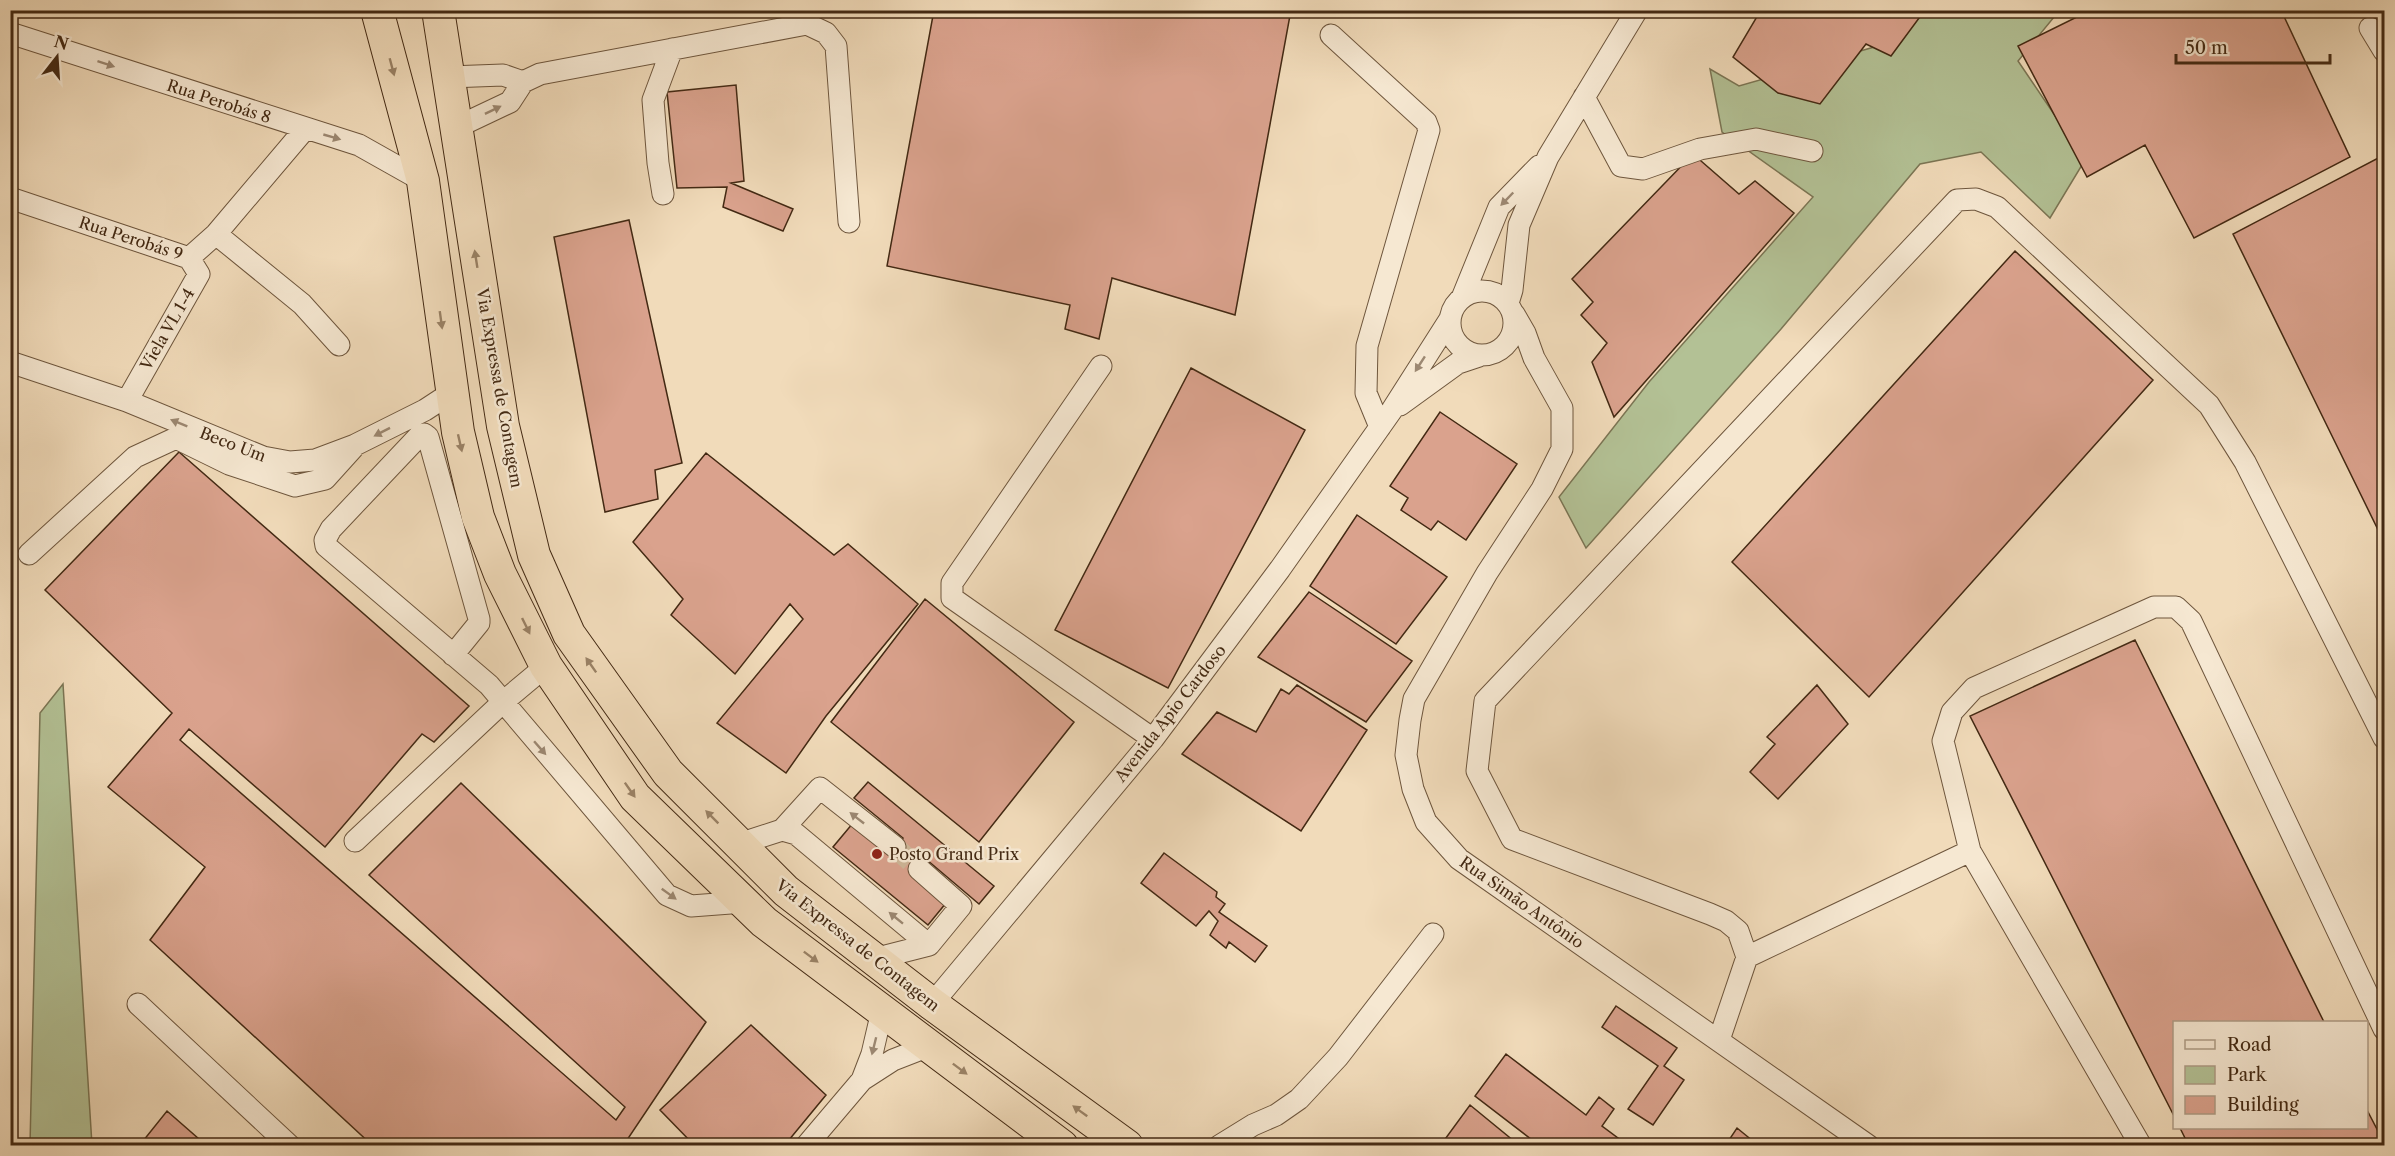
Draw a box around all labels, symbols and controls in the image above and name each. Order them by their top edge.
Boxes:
north arrow [27,27,87,87]
scale bar [2176,27,2330,65]
text: N [52,31,71,54]
text: 50 m [2185,37,2228,59]
one-way arrow [388,58,398,76]
one-way arrow [97,60,115,70]
street label: Rua Perobás 8 [164,75,274,127]
one-way arrow [485,105,502,114]
one-way arrow [323,133,341,142]
one-way arrow [1501,191,1514,206]
street label: Rua Perobás 9 [76,212,186,264]
one-way arrow [472,250,481,269]
street label: Viela VL 1-4 [135,285,198,374]
street label: Via Expressa de Contagem [472,286,527,490]
one-way arrow [436,310,446,329]
one-way arrow [1414,356,1426,372]
one-way arrow [170,418,188,427]
street label: Beco Um [197,422,269,466]
one-way arrow [373,426,391,436]
one-way arrow [456,434,466,452]
one-way arrow [521,617,530,634]
street label: Avenida Apio Cardoso [1110,640,1230,786]
one-way arrow [585,657,597,673]
one-way arrow [533,740,546,755]
one-way arrow [624,781,636,797]
one-way arrow [705,810,720,824]
one-way arrow [850,812,865,824]
place label: Posto Grand Prix [889,844,1020,864]
marker: Posto Grand Prix [870,847,884,861]
street label: Rua Simão Antônio [1456,852,1588,953]
street label: Via Expressa de Contagem [771,874,944,1015]
one-way arrow [660,888,676,900]
one-way arrow [889,912,904,925]
one-way arrow [802,951,818,963]
legend [2173,1021,2368,1129]
text: Road [2227,1034,2272,1056]
one-way arrow [868,1037,878,1055]
one-way arrow [952,1062,967,1074]
text: Park [2227,1064,2268,1086]
text: Building [2227,1094,2299,1116]
one-way arrow [1072,1105,1088,1117]

